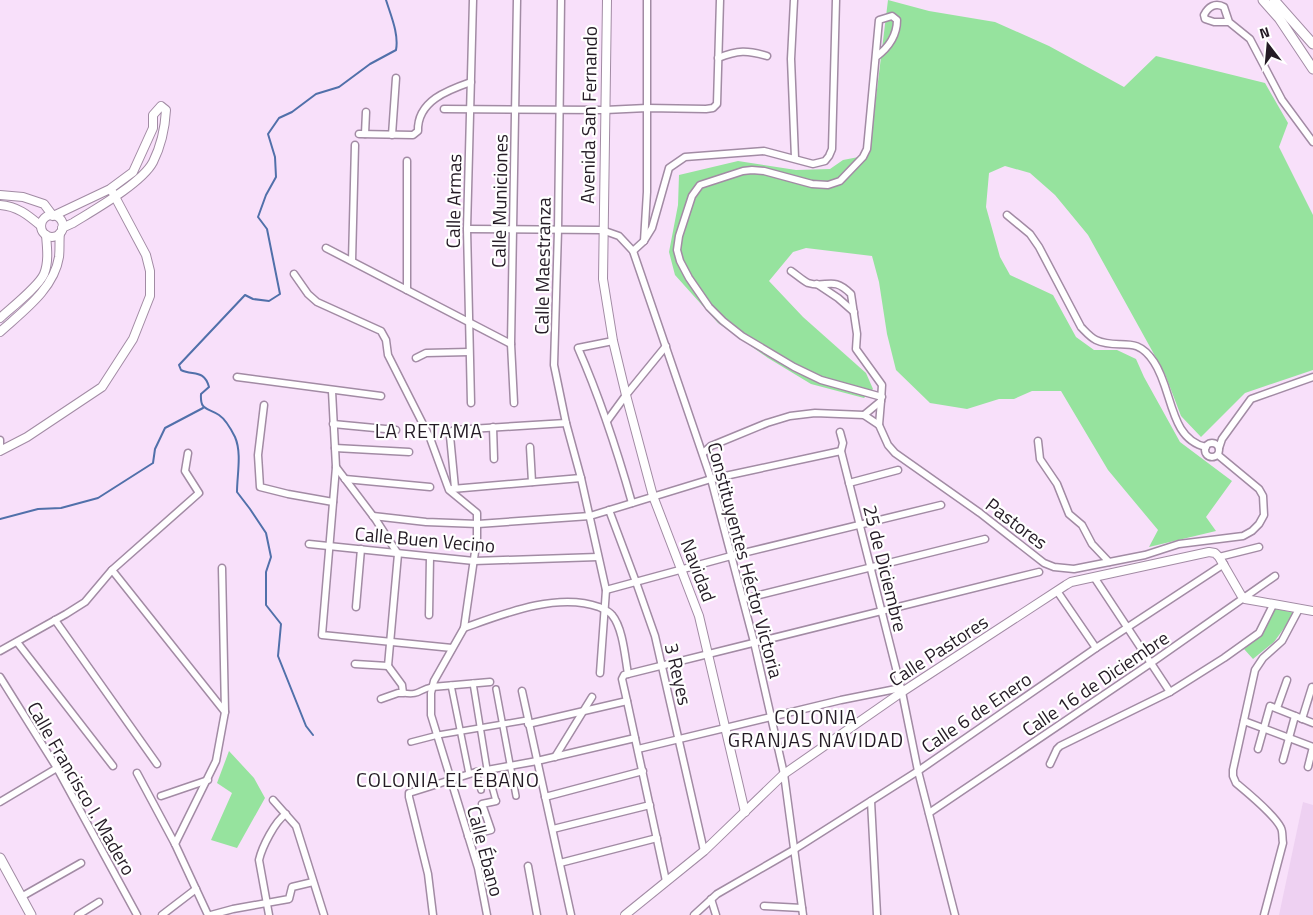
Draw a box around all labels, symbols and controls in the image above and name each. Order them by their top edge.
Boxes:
north arrow [1243,20,1293,70]
text: N [1257,21,1272,43]
street label: Avenida San Fernando [572,26,604,204]
street label: Calle Municiones [483,134,515,268]
street label: Calle Armas [438,153,468,249]
street label: Calle Maestranza [526,197,558,335]
district label: LA RETAMA [375,415,483,446]
street label: Constituyentes Héctor Victoria [701,439,792,682]
street label: Pastores [980,490,1054,556]
street label: 25 de Diciembre [856,502,916,634]
street label: Calle Buen Vecino [354,518,496,560]
street label: Navidad [674,534,724,606]
street label: Calle Pastores [883,607,994,693]
street label: Calle 16 de Diciembre [1016,623,1174,743]
street label: 3 Reyes [658,640,700,708]
street label: Calle 6 de Enero [915,664,1037,760]
street label: Calle Francisco I. Madero [20,696,144,880]
district label: COLONIA GRANJAS NAVIDAD [728,701,904,755]
district label: COLONIA EL ÉBANO [356,764,540,795]
street label: Calle Ébano [460,802,512,900]

